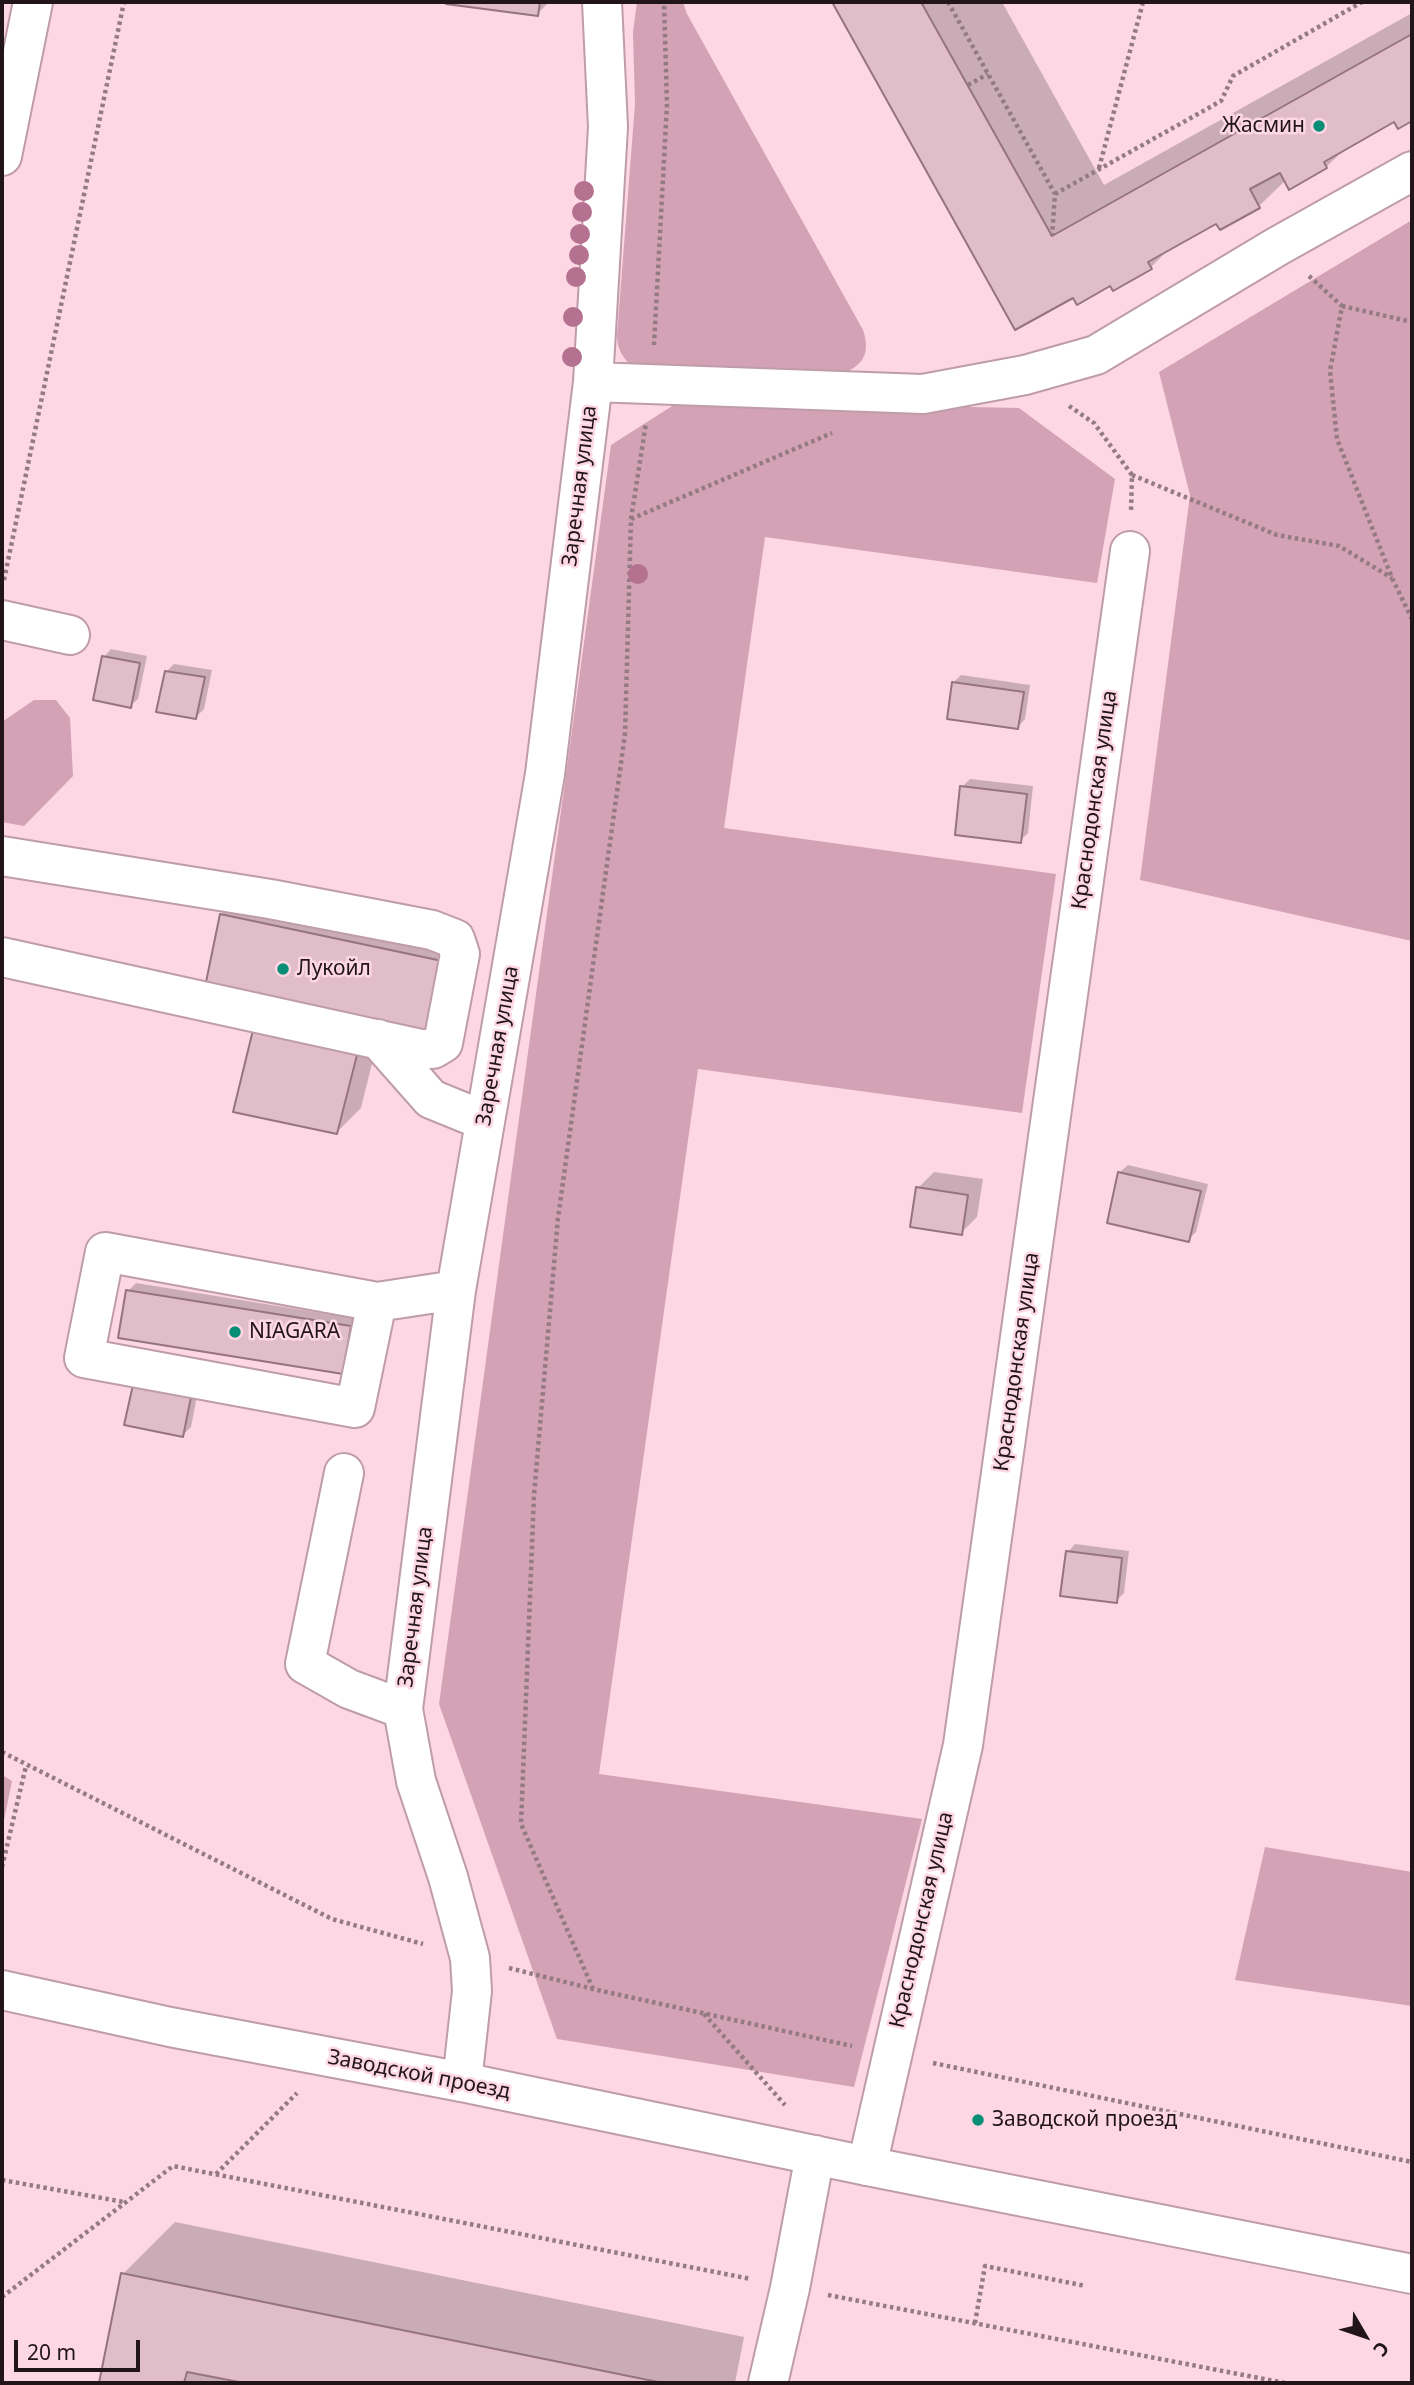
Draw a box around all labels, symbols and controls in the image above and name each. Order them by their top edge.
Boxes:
place label: Жасмин [1222,113,1305,139]
marker: Жасмин [1311,118,1327,134]
street label: Заречная улица [558,404,602,568]
street label: Краснодонская улица [1067,689,1123,911]
place label: Лукойл [297,956,371,982]
marker: Лукойл [275,961,291,977]
street label: Заречная улица [472,964,524,1128]
street label: Краснодонская улица [989,1251,1045,1473]
place label: NIAGARA [249,1319,340,1345]
marker: NIAGARA [227,1324,243,1340]
street label: Заречная улица [394,1525,438,1689]
street label: Краснодонская улица [885,1809,959,2031]
street label: Заводской проезд [326,2045,512,2105]
place label: Заводской проезд [992,2107,1177,2133]
marker: Заводской проезд [970,2112,986,2128]
north arrow [1330,2301,1400,2371]
scale bar [18,2326,144,2370]
text: С [1367,2336,1395,2362]
text: 20 m [27,2338,76,2366]

